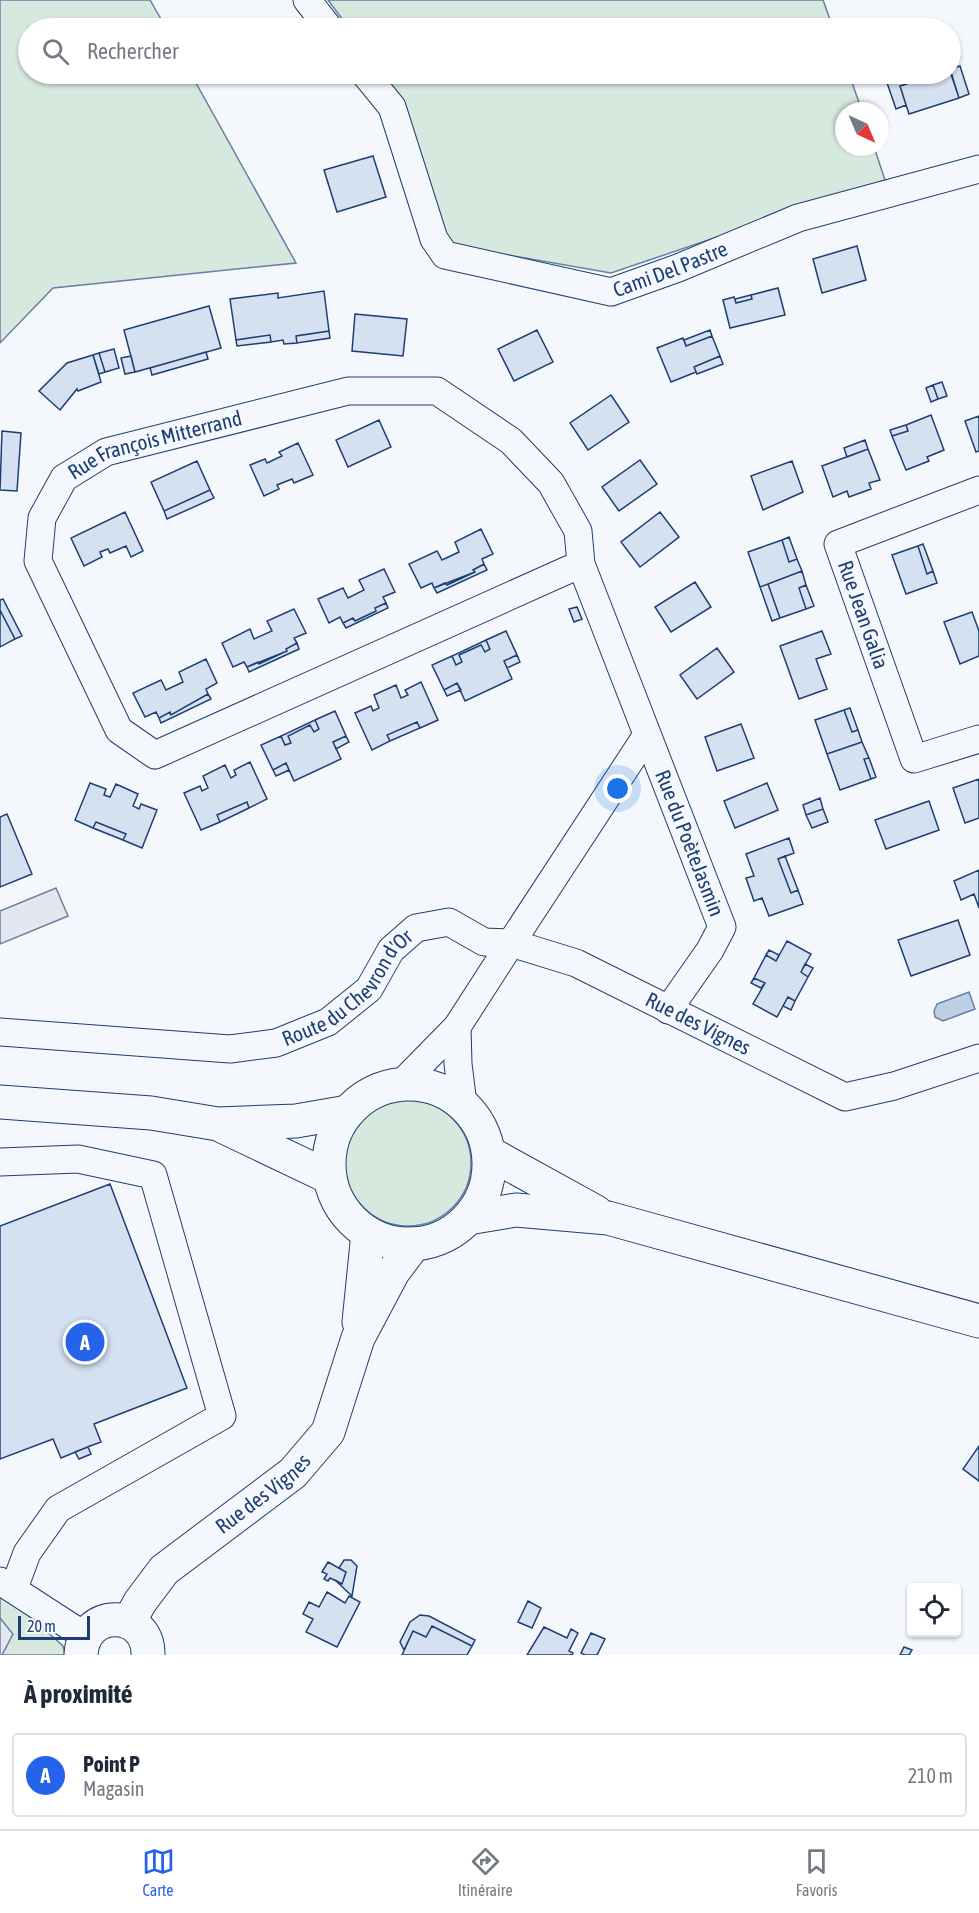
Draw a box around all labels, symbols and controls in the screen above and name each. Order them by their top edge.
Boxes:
search box [18,18,961,84]
icon: search [39,35,72,68]
text: Rechercher [87,38,178,64]
north arrow [835,102,889,156]
street label: Cami Del Pastre [609,236,731,301]
street label: Rue François Mitterrand [63,405,244,484]
street label: Rue Jean Galia [834,557,894,672]
street label: Rue du PoèteJasmin [651,766,730,920]
your location [603,774,632,803]
street label: Route du Chevron d'Or [278,923,417,1050]
street label: Rue des Vignes [642,987,755,1059]
pin: A [66,1320,104,1364]
street label: Rue des Vignes [211,1449,315,1538]
map controls [907,1583,961,1637]
button: locate [907,1583,961,1637]
scale bar [18,1613,90,1640]
text: 20 m [27,1617,56,1635]
text: À proximité [24,1679,132,1709]
text: Point P [83,1751,140,1777]
text: A [41,1764,50,1787]
text: 210 m [908,1764,953,1787]
text: Magasin [83,1777,145,1800]
tab: Carte [142,1845,175,1899]
tab: Itinéraire [458,1845,513,1899]
tab: Favoris [796,1845,837,1899]

